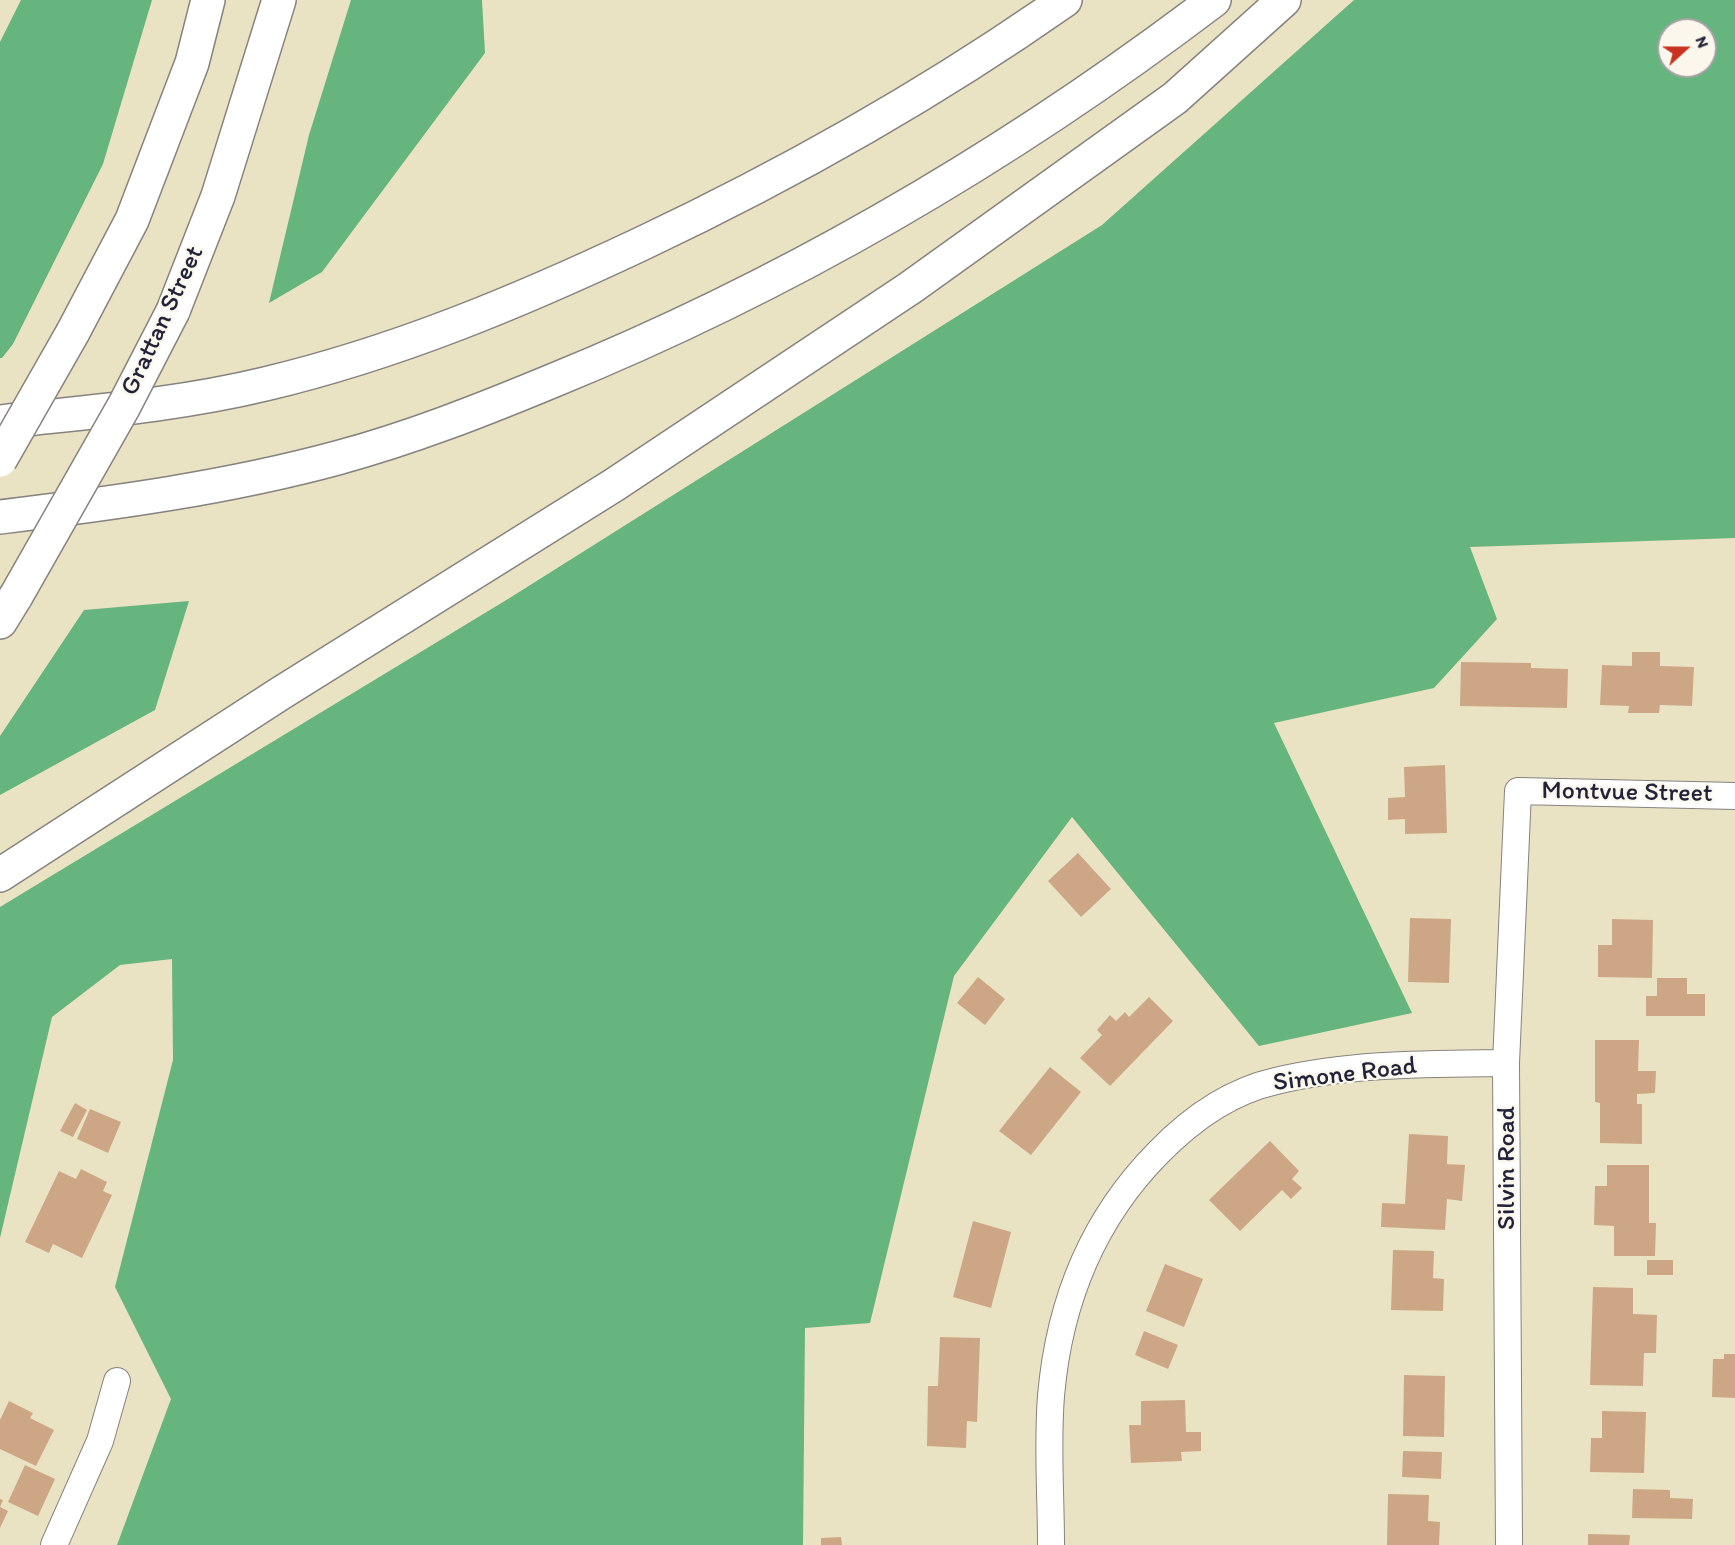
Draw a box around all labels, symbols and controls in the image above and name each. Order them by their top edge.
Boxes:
north arrow [1657,18,1717,78]
text: N [1692,34,1713,51]
street label: Grattan Street [115,241,211,401]
street label: Montvue Street [1541,776,1713,810]
street label: Simone Road [1271,1051,1419,1099]
street label: Silvin Road [1491,1106,1523,1230]

